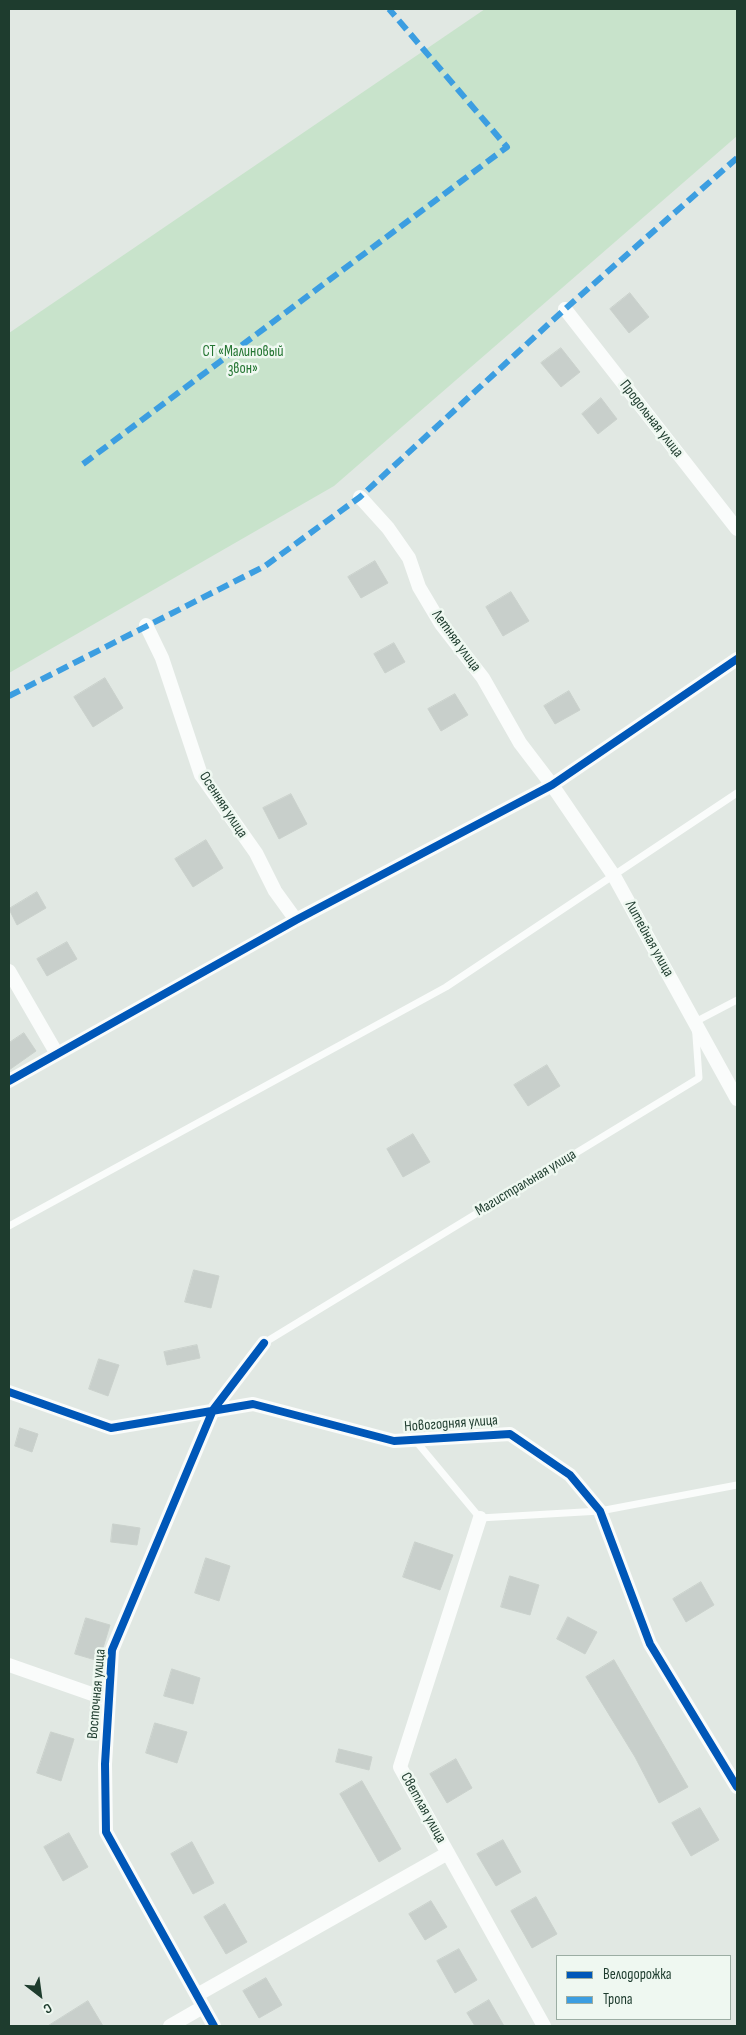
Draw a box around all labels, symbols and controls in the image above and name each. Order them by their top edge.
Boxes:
park label: СТ «Малиновый звон» [202,343,284,378]
street label: Продольная улица [615,377,687,461]
street label: Летняя улица [428,607,484,675]
street label: Осенняя улица [195,769,251,841]
street label: Литейная улица [621,898,677,980]
street label: Магистральная улица [472,1146,580,1220]
street label: Новогодняя улица [404,1412,498,1436]
street label: Восточная улица [84,1648,110,1740]
street label: Светлая улица [396,1770,450,1846]
legend [556,1955,731,2020]
text: Велодорожка [603,1965,672,1984]
north arrow [15,1970,65,2020]
text: Тропа [603,1990,633,2009]
text: С [40,1999,55,2018]

